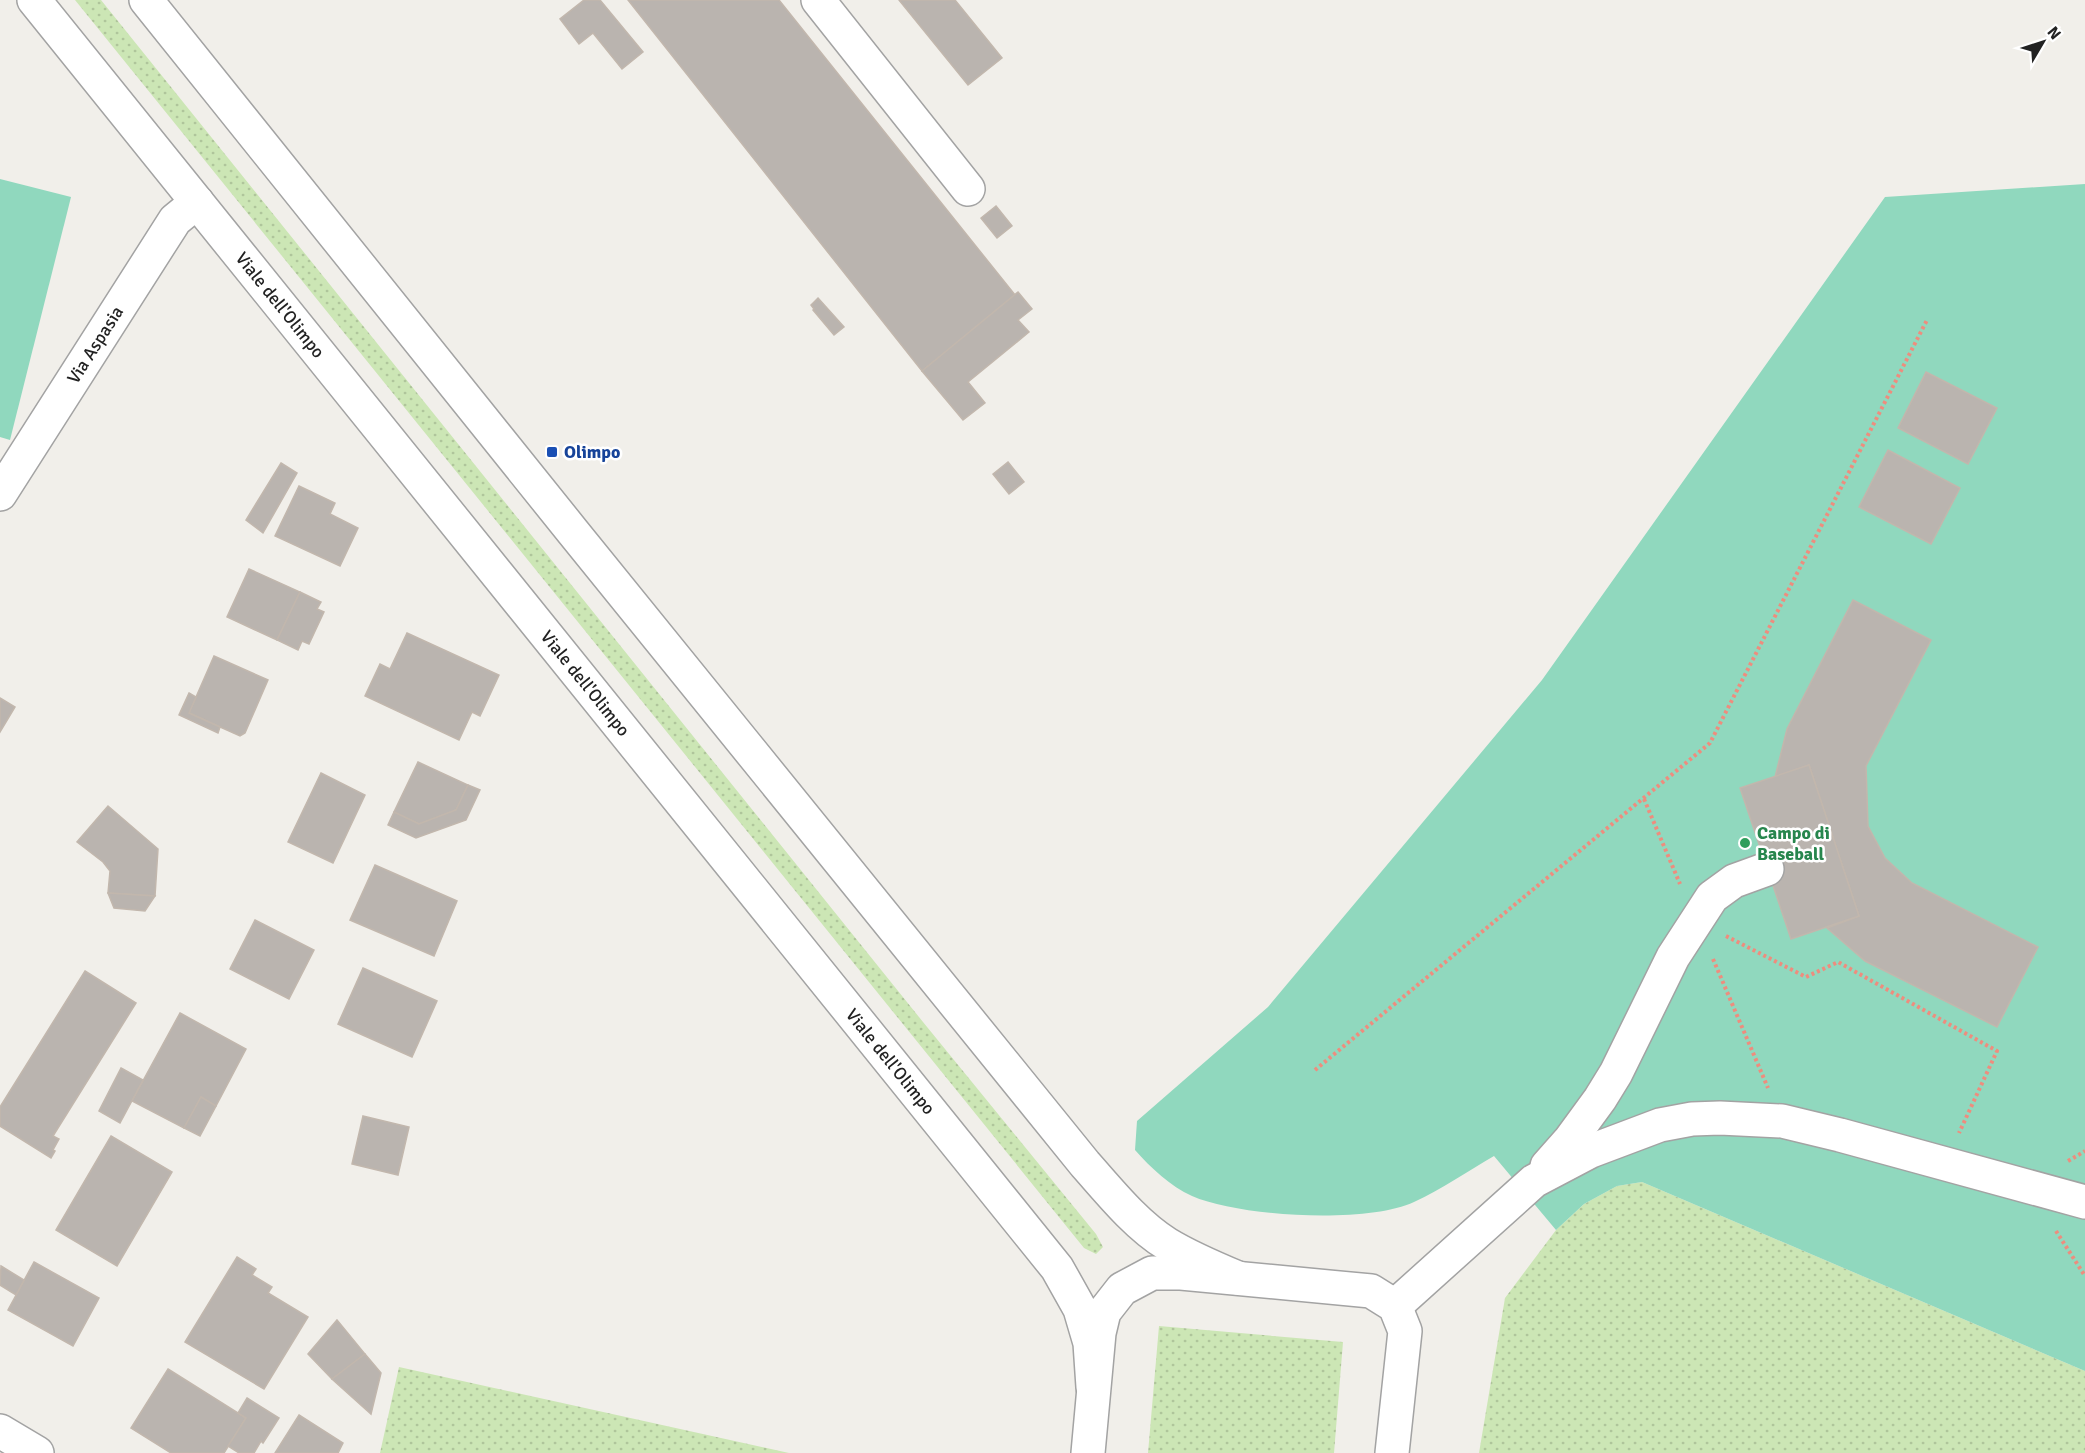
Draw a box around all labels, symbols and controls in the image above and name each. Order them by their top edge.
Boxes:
north arrow [2013,12,2073,72]
text: N [2043,23,2065,44]
street label: Viale dell'Olimpo [231,248,329,363]
street label: Via Aspasia [62,302,128,388]
place label: Olimpo [564,441,620,463]
marker: Olimpo [545,445,559,459]
street label: Viale dell'Olimpo [536,626,635,741]
place label: Campo di Baseball [1757,822,1830,865]
marker: Campo di Baseball [1738,836,1752,850]
street label: Viale dell'Olimpo [841,1004,940,1119]

